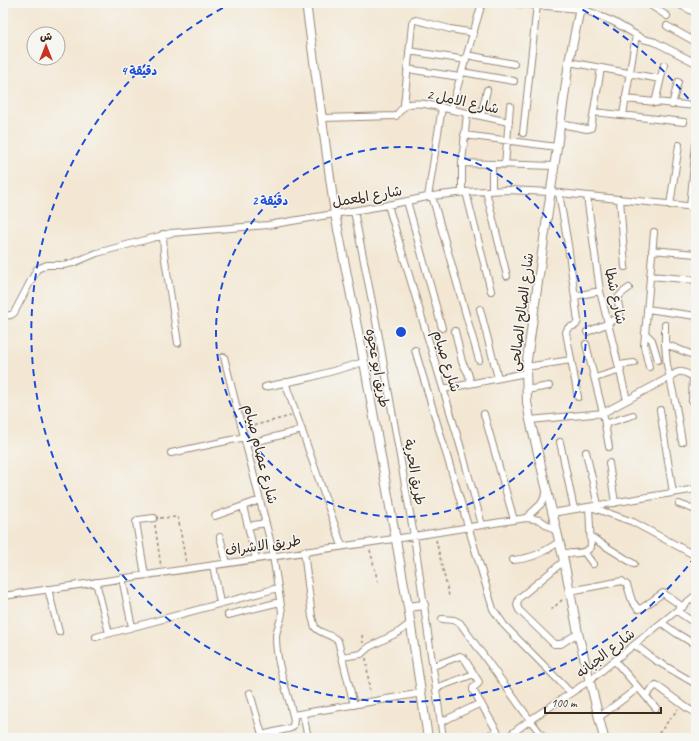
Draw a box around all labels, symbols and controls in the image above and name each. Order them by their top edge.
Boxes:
north arrow [26,26,66,66]
text: ش [40,29,52,43]
text: 4 دقيقة [121,63,157,79]
street label: شارع الامل 2 [425,86,501,118]
street label: شارع المعمل [331,182,404,212]
text: 2 دقيقة [252,193,288,209]
street label: شارع الصالح الصالحى [506,252,538,372]
street label: شارع شطا [600,266,630,326]
centre of rings [394,325,408,339]
street label: طريق ابو عجوه [362,327,393,409]
street label: شارع صيام [427,328,464,395]
street label: شارع عصام صيام [238,403,281,506]
street label: طريق الحرية [400,438,429,507]
street label: طريق الاشراف [224,532,302,559]
street label: شارع الجبانه [572,625,639,682]
scale bar [545,689,661,715]
text: 100 m [551,695,578,711]

